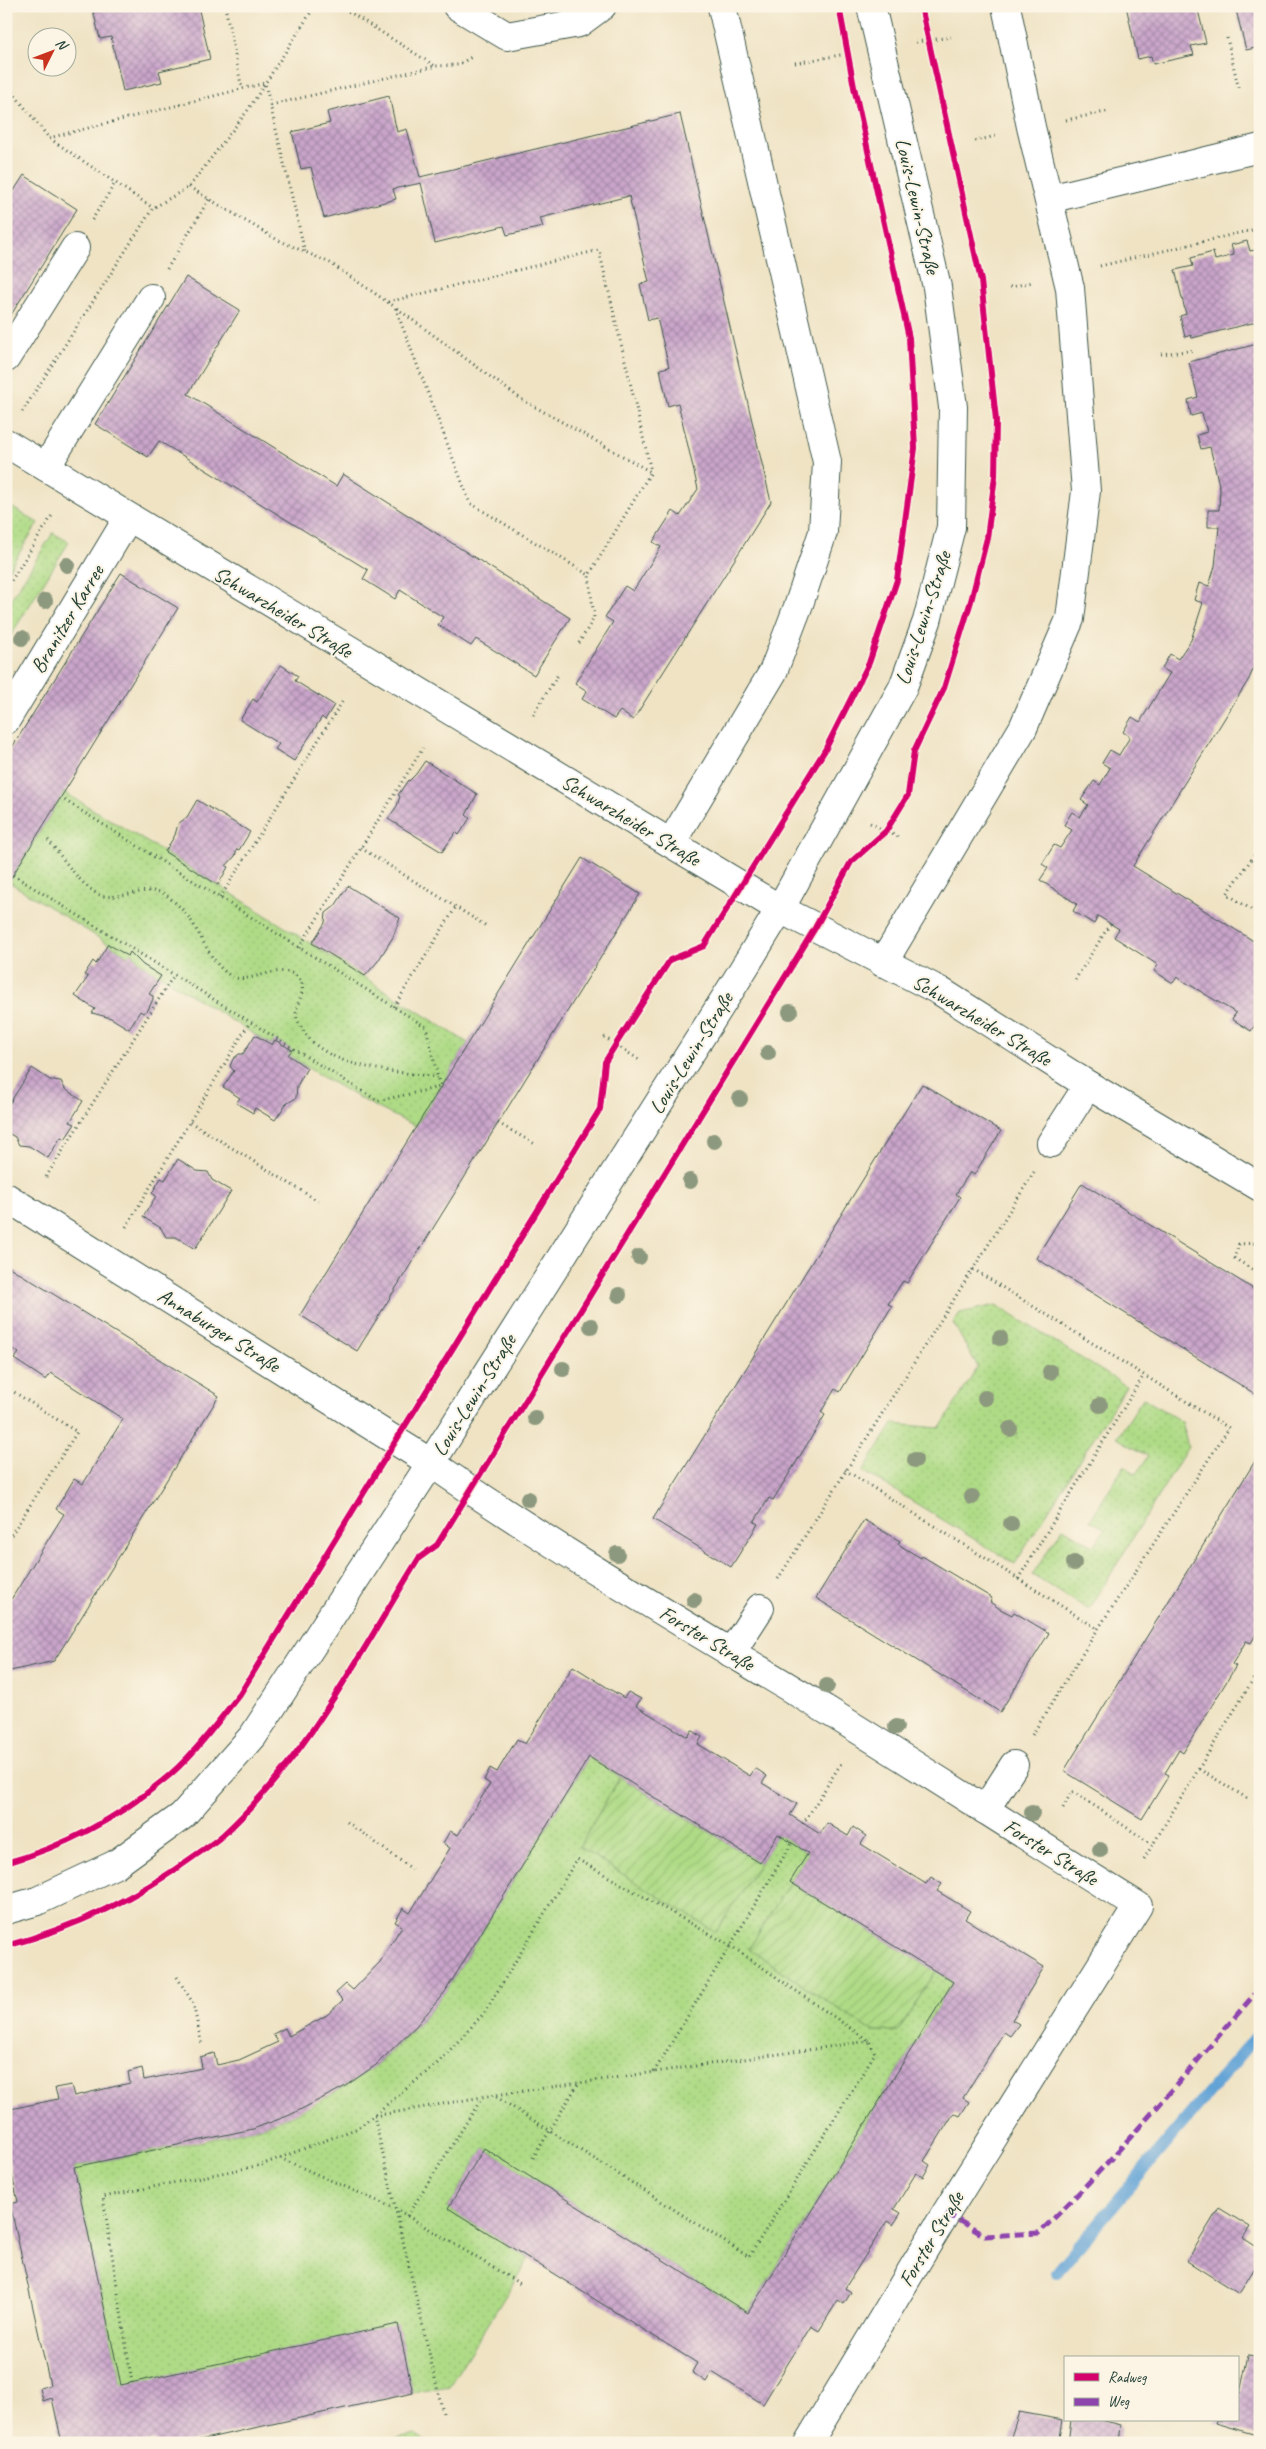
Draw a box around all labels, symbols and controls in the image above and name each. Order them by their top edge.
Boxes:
north arrow [28,28,78,78]
text: N [52,35,72,54]
street label: Louis-Lewin-Straße [890,136,947,278]
street label: Louis-Lewin-Straße [889,546,957,688]
street label: Branitzer Karree [25,559,110,678]
street label: Schwarzheider Straße [209,560,359,665]
street label: Schwarzheider Straße [557,768,707,873]
street label: Schwarzheider Straße [908,968,1058,1073]
street label: Louis-Lewin-Straße [643,986,740,1119]
street label: Annaburger Straße [153,1282,287,1379]
street label: Louis-Lewin-Straße [426,1328,523,1461]
street label: Forster Straße [655,1600,761,1678]
street label: Forster Straße [999,1813,1105,1892]
street label: Forster Straße [893,2185,971,2291]
legend [1064,2356,1238,2422]
text: Radweg [1108,2368,1148,2387]
text: Weg [1108,2392,1130,2411]

